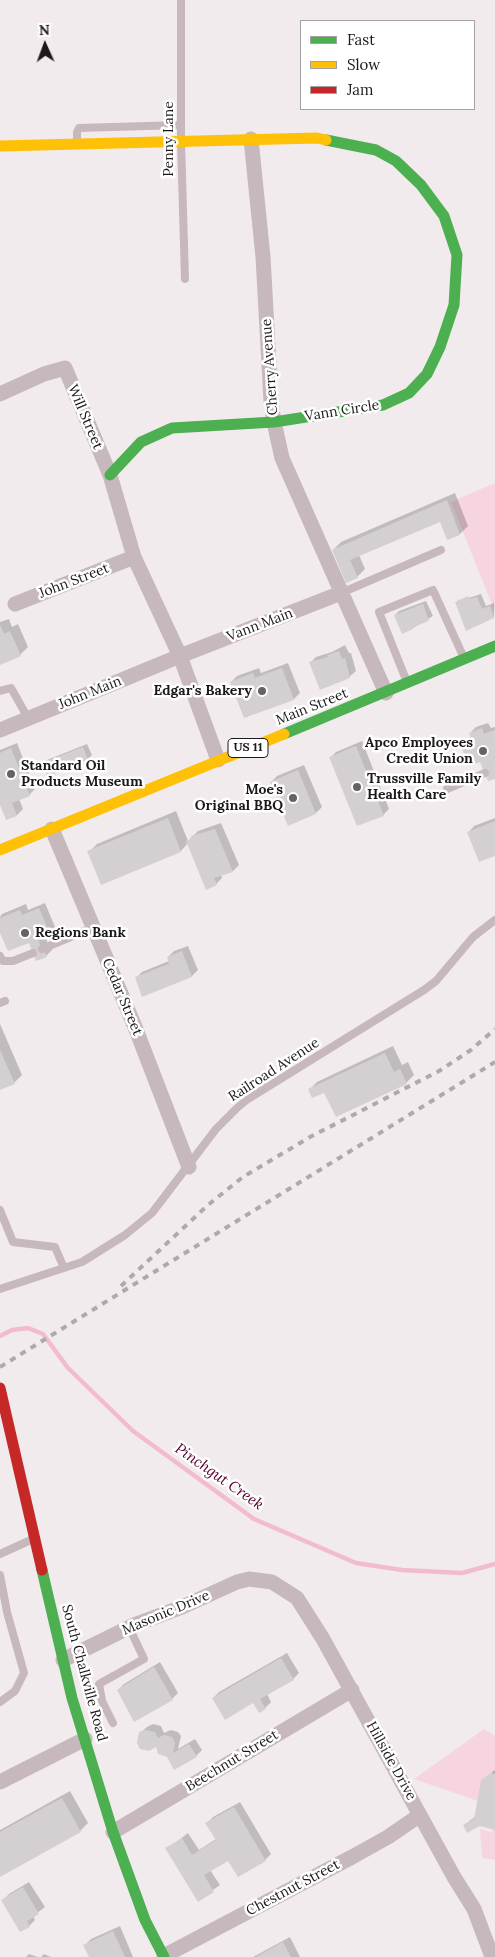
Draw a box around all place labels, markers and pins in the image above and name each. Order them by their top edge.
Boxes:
place label: Edgar's Bakery [154,683,252,699]
marker: Edgar's Bakery [256,685,268,697]
place label: Apco Employees Credit Union [365,735,473,768]
marker: Apco Employees Credit Union [477,745,489,757]
place label: Standard Oil Products Museum [21,758,143,790]
marker: Standard Oil Products Museum [5,768,17,780]
place label: Trussville Family Health Care [367,771,481,804]
marker: Trussville Family Health Care [351,781,363,793]
place label: Moe's Original BBQ [195,782,283,814]
marker: Moe's Original BBQ [287,792,299,804]
place label: Regions Bank [35,925,126,941]
marker: Regions Bank [19,927,31,939]

